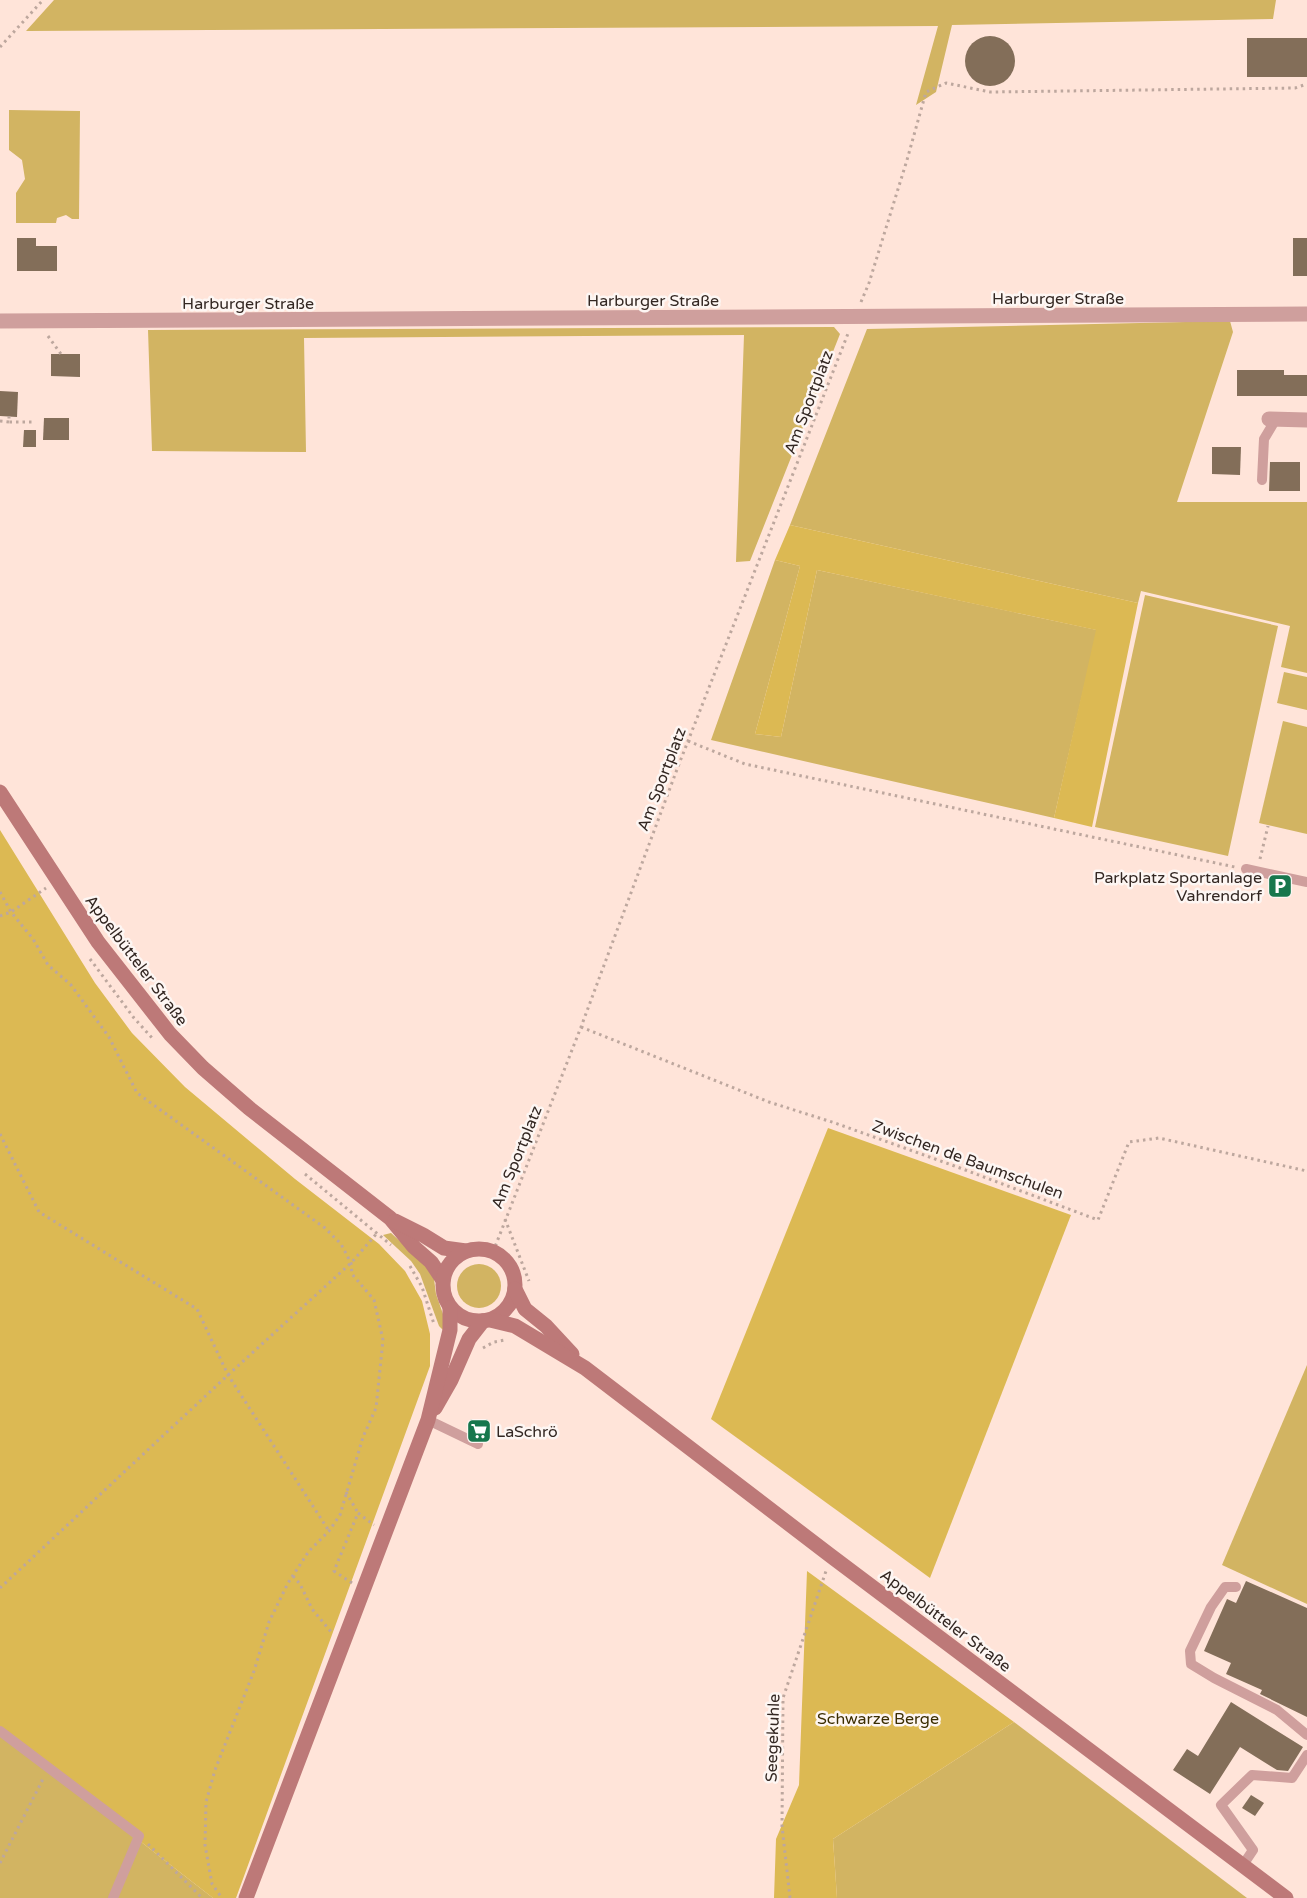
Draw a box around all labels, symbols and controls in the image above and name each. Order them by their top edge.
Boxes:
street label: Harburger Straße [992,289,1124,309]
street label: Harburger Straße [587,291,719,311]
street label: Harburger Straße [182,294,314,314]
street label: Am Sportplatz [780,348,838,457]
street label: Am Sportplatz [633,725,691,834]
place label: Parkplatz Sportanlage Vahrendorf [1094,868,1263,906]
parking icon: Parkplatz Sportanlage Vahrendorf [1267,873,1293,899]
street label: Appelbütteler Straße [80,891,192,1030]
street label: Am Sportplatz [487,1103,547,1212]
street label: Zwischen de Baumschulen [869,1116,1066,1204]
supermarket icon: LaSchrö [466,1418,492,1444]
place label: LaSchrö [496,1422,558,1442]
street label: Appelbütteler Straße [876,1565,1015,1677]
street label: Seegekuhle [761,1694,785,1783]
park label: Schwarze Berge [817,1709,939,1729]

